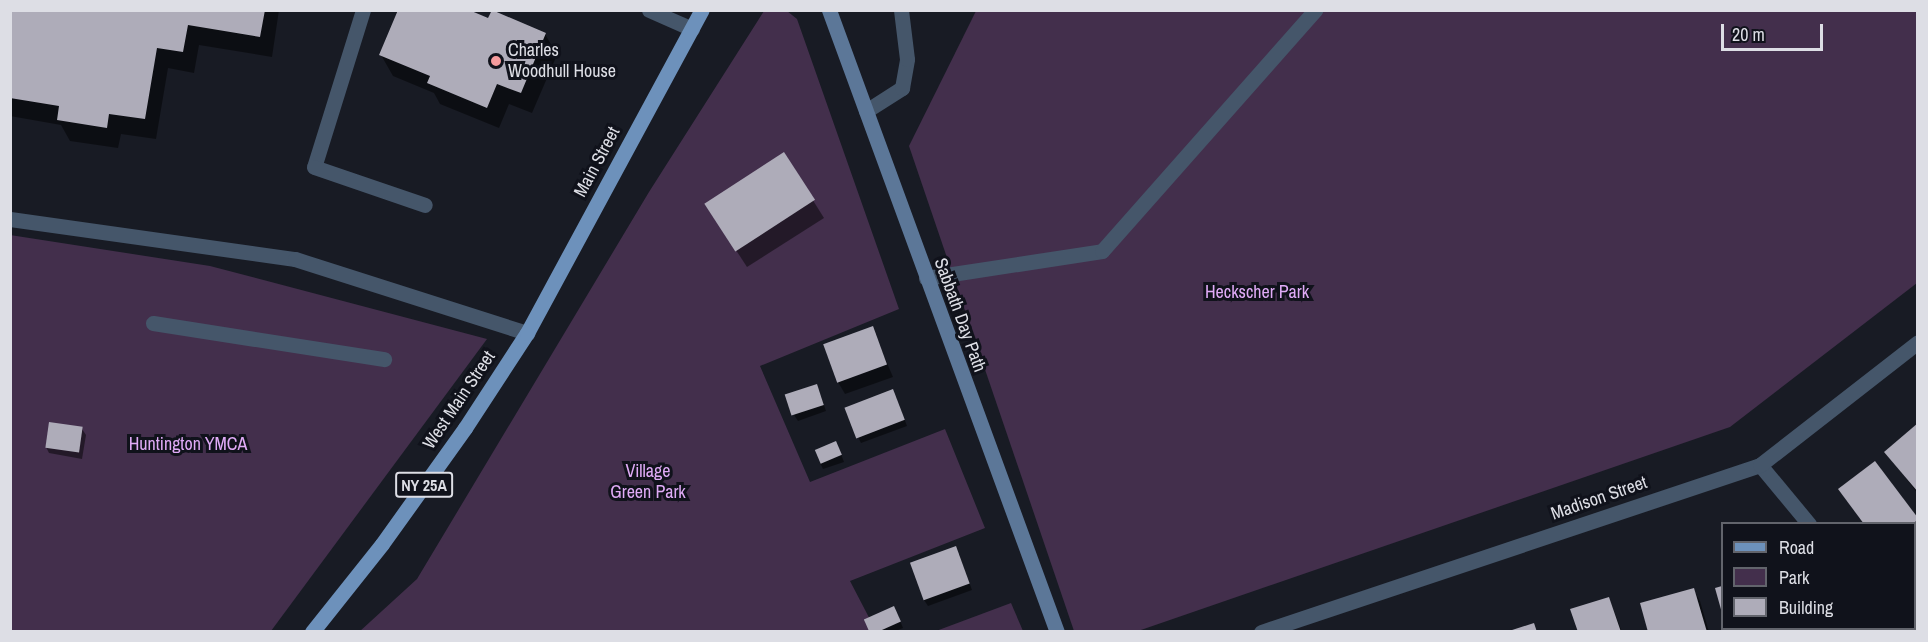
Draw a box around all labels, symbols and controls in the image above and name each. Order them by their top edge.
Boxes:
scale bar [1724,12,1826,50]
text: 20 m [1732,22,1765,47]
place label: Charles Woodhull House [508,40,616,82]
marker: Charles Woodhull House [489,54,503,68]
street label: Main Street [570,123,624,201]
street label: Sabbath Day Path [929,255,991,375]
park label: Heckscher Park [1205,281,1309,303]
street label: West Main Street [418,347,500,453]
park label: Huntington YMCA [129,433,247,455]
park label: Village Green Park [610,461,686,504]
street label: Madison Street [1548,471,1650,525]
road number: NY 25A [394,472,454,498]
legend [1721,522,1916,630]
text: Road [1779,535,1814,560]
text: Park [1779,565,1809,590]
text: Building [1779,595,1833,620]

